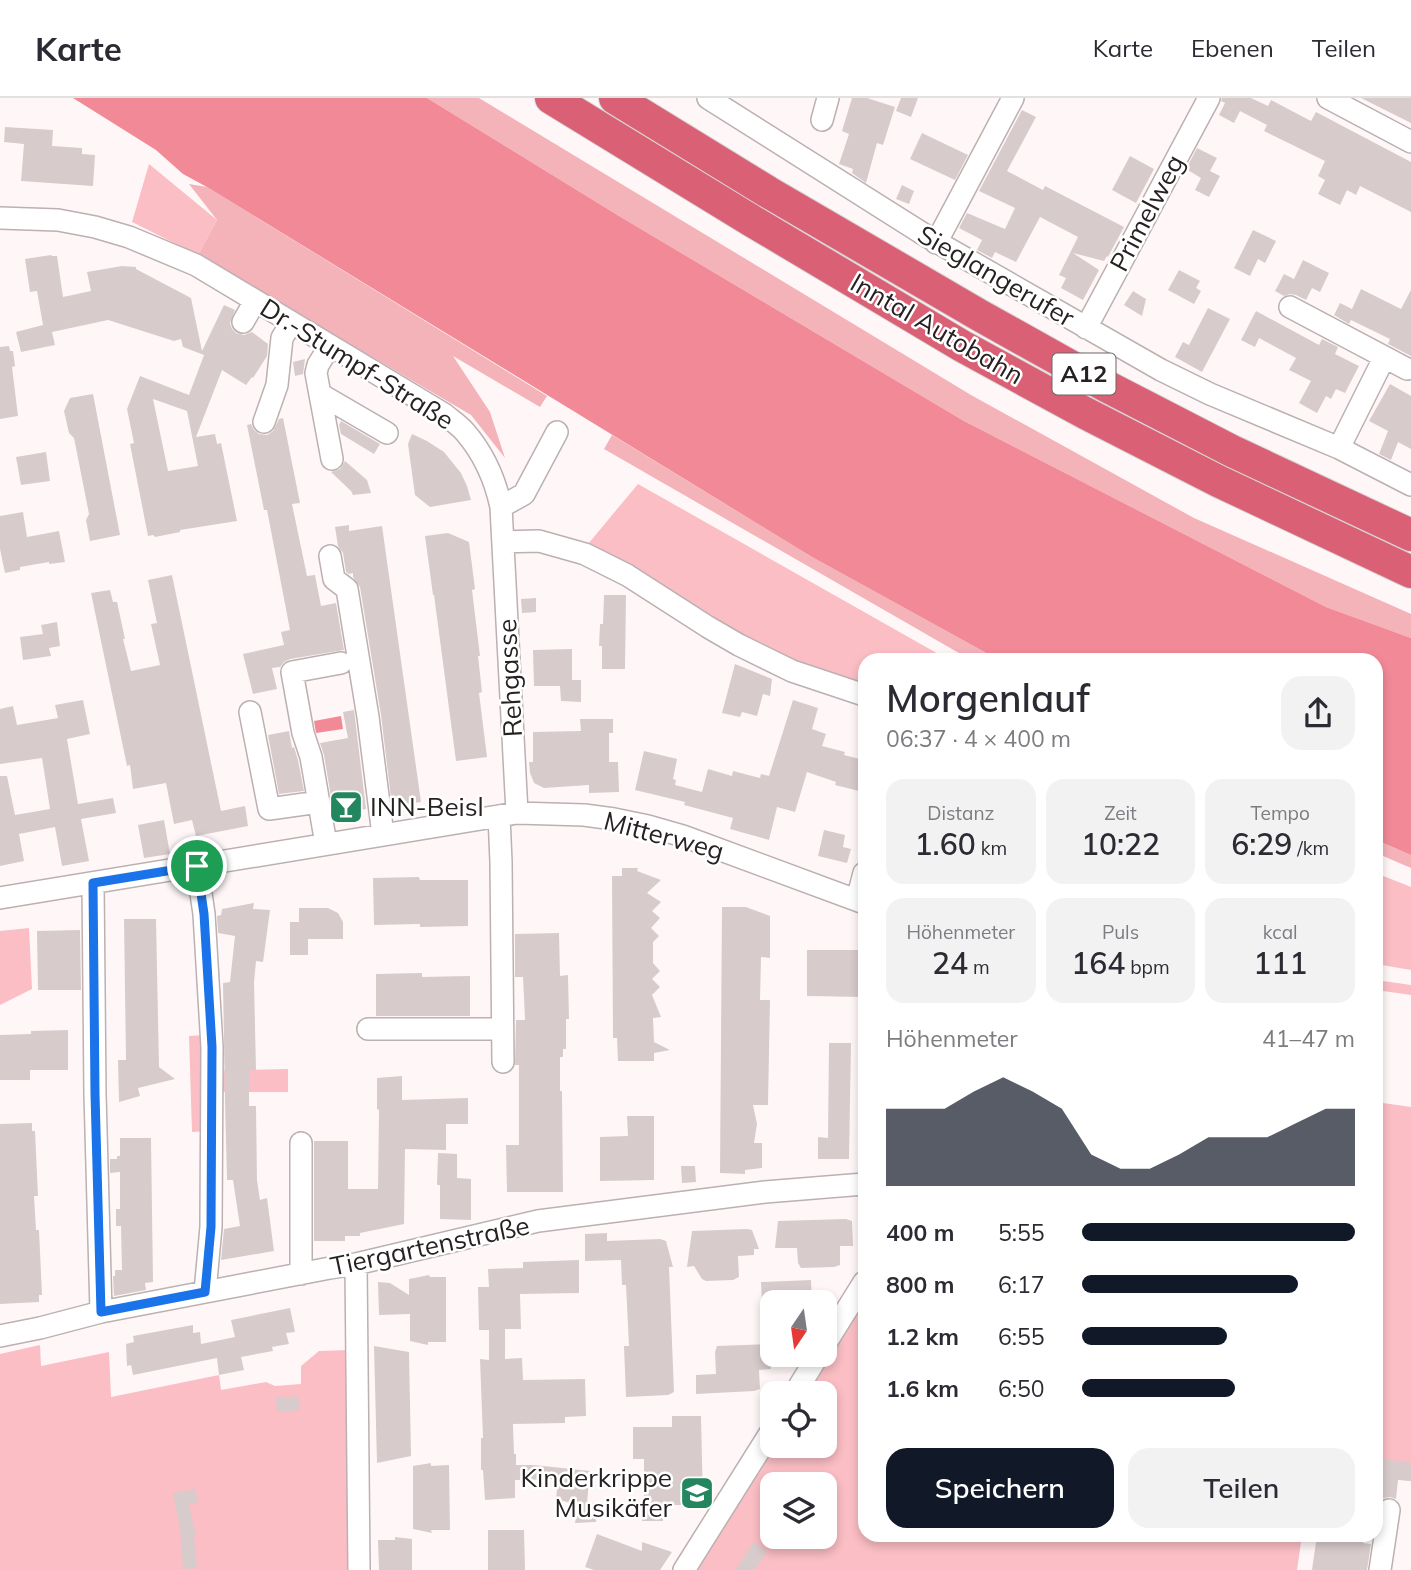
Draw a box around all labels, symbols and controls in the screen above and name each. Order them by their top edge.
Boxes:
text: Karte [35,28,122,69]
text: Karte [1093,33,1153,63]
text: Ebenen [1191,33,1274,63]
text: Teilen [1312,33,1376,63]
street label: Primelweg [1102,149,1191,277]
street label: Sieglangerufer [912,217,1081,334]
street label: Inntal Autobahn [845,266,1030,391]
street label: Dr.-Stumpf-Straße [254,291,460,436]
road number: A12 [1052,354,1116,394]
street label: Rehgasse [490,618,529,738]
text: Morgenlauf [886,674,1090,722]
button: share [1281,676,1355,750]
text: 06:37 · 4 × 400 m [886,724,1071,753]
bar icon: INN-Beisl [327,788,365,826]
place label: INN-Beisl [370,790,484,823]
text: Distanz [927,801,994,825]
text: Zeit [1104,801,1137,825]
text: Tempo [1251,801,1310,825]
street label: Mitterweg [601,804,728,867]
text: 1.60 [915,825,976,863]
text: 10:22 [1081,825,1160,863]
text: 6:29 [1231,825,1292,863]
pin [167,836,227,896]
text: km [976,836,1007,860]
text: /km [1292,836,1329,860]
icon: arrive [178,847,216,885]
text: Höhenmeter [906,920,1015,944]
text: Puls [1102,920,1139,944]
text: kcal [1263,920,1298,944]
text: 24 [932,944,968,982]
text: 164 [1071,944,1125,982]
text: 111 [1253,944,1307,982]
text: m [968,955,990,979]
text: bpm [1125,955,1170,979]
text: Höhenmeter [886,1024,1018,1053]
text: 41–47 m [1262,1024,1355,1053]
street label: Tiergartenstraße [327,1208,532,1283]
text: 400 m [886,1218,954,1247]
text: 5:55 [998,1218,1045,1247]
text: 800 m [886,1270,954,1299]
text: 6:17 [998,1270,1045,1299]
north arrow [760,1290,836,1367]
map controls [760,1290,837,1549]
text: 1.2 km [886,1322,959,1351]
text: 6:55 [998,1322,1045,1351]
text: 1.6 km [886,1374,959,1403]
text: 6:50 [998,1374,1045,1403]
button: locate [760,1381,837,1458]
button: Speichern [886,1448,1114,1528]
button: Teilen [1128,1448,1355,1528]
place label: Kinderkrippe Musikäfer [521,1461,673,1524]
button: layers [760,1472,837,1549]
school or university icon: Kinderkrippe Musikäfer [678,1474,716,1512]

